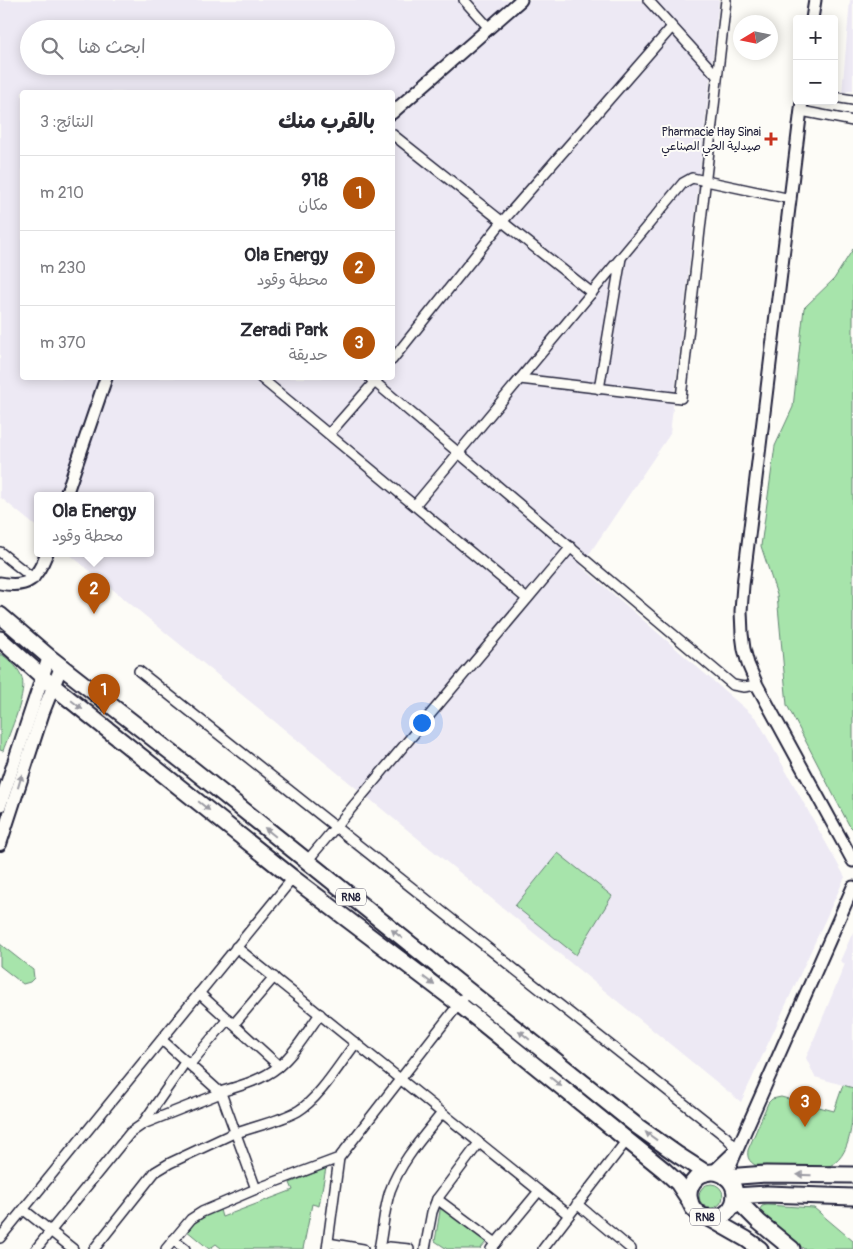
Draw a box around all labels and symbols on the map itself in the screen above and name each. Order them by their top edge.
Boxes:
north arrow [733,15,778,60]
place label: Pharmacie Hay Sinai صيدلية الحي الصناعي [661,125,761,157]
marker: Pharmacie Hay Sinai صيدلية الحي الصناعي [765,133,777,145]
pin: 2 [78,573,110,614]
pin: 1 [88,674,120,715]
one-way arrow [70,699,83,710]
your location [409,710,435,736]
one-way arrow [17,774,25,789]
one-way arrow [197,801,210,812]
one-way arrow [264,827,277,837]
road number: RN8 [336,889,366,906]
one-way arrow [391,928,404,939]
one-way arrow [422,975,435,986]
one-way arrow [518,1030,531,1041]
one-way arrow [549,1077,562,1088]
pin: 3 [789,1086,821,1127]
one-way arrow [645,1131,658,1142]
one-way arrow [796,1171,812,1179]
road number: RN8 [690,1208,720,1226]

